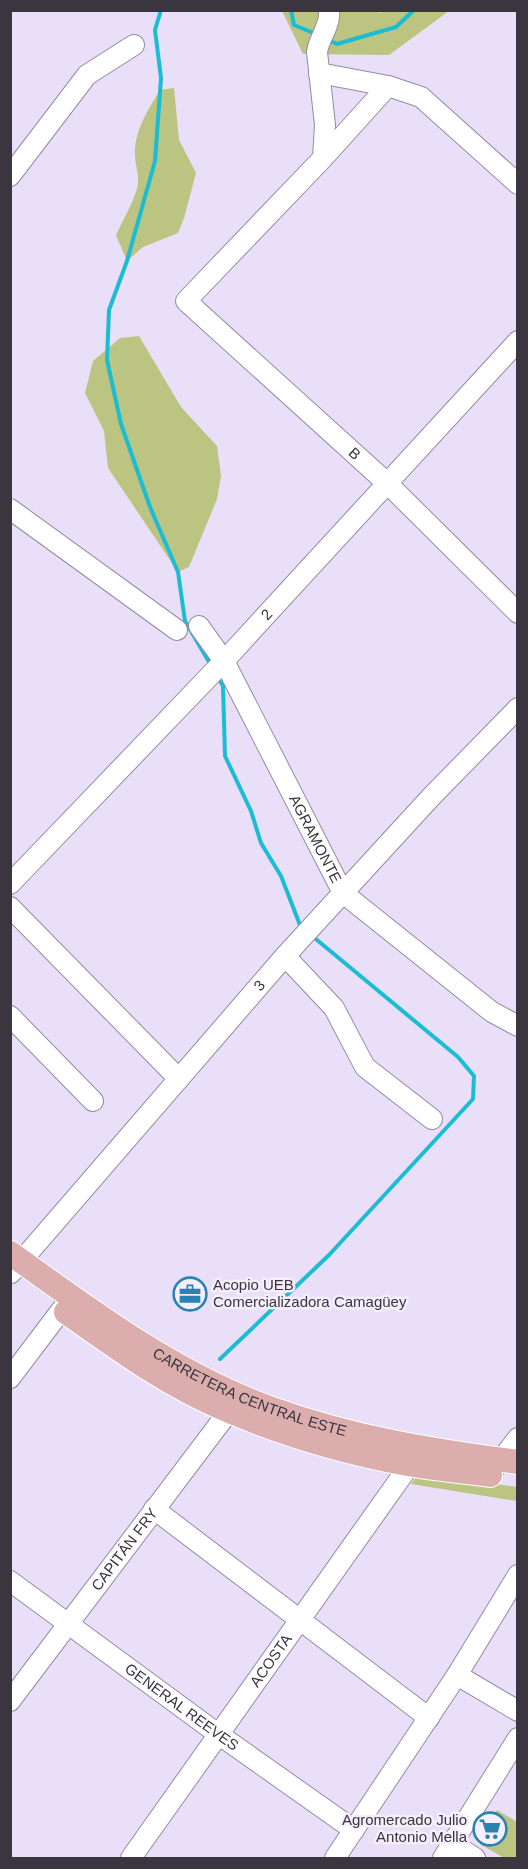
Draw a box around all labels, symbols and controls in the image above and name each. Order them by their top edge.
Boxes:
street label: B [345,444,364,463]
street label: 2 [257,605,275,623]
street label: AGRAMONTE [286,792,345,886]
street label: 3 [250,976,268,994]
office icon: Acopio UEB Comercializadora Camagüey [172,1276,208,1312]
place label: Acopio UEB Comercializadora Camagüey [213,1276,407,1310]
street label: CARRETERA CENTRAL ESTE [150,1344,348,1439]
street label: CAPITÁN FRY [87,1504,161,1594]
street label: ACOSTA [246,1631,295,1690]
street label: GENERAL REEVES [122,1660,242,1754]
place label: Agromercado Julio Antonio Mella [342,1811,468,1845]
supermarket icon: Agromercado Julio Antonio Mella [472,1811,508,1847]

